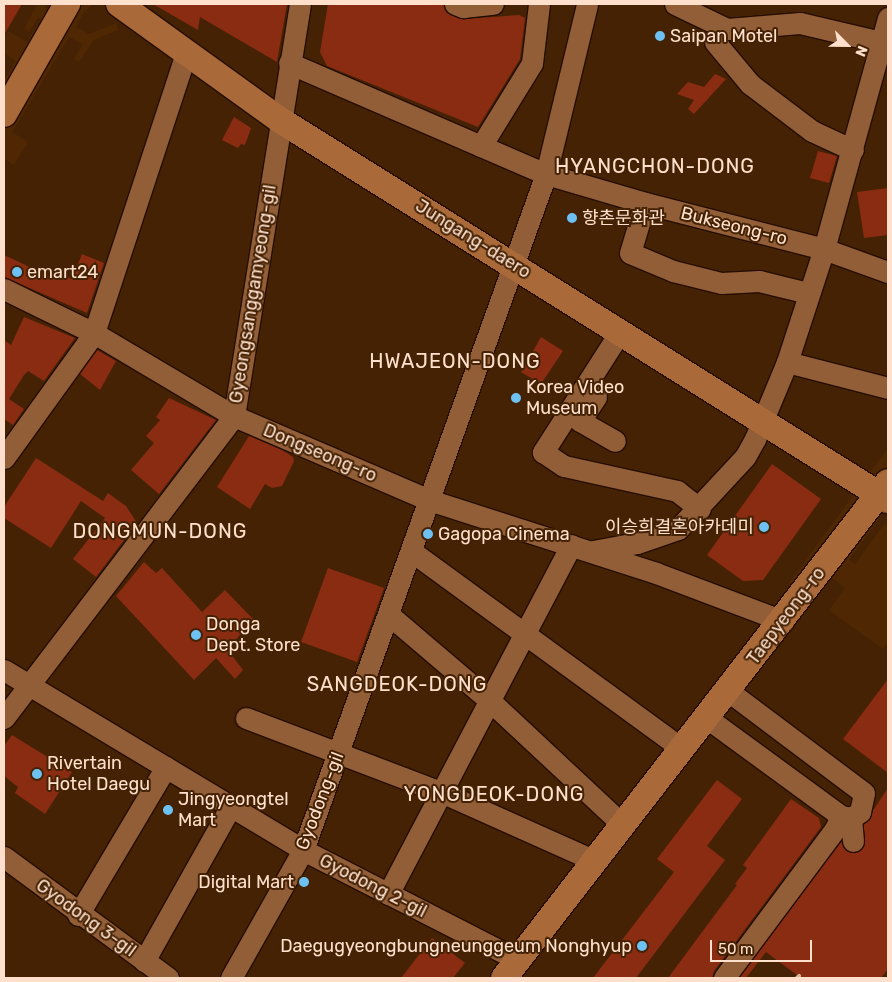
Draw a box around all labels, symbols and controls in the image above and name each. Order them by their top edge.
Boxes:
north arrow [822,20,872,70]
place label: Saipan Motel [670,25,777,47]
marker: Saipan Motel [654,30,666,42]
text: N [851,43,871,59]
district label: HYANGCHON-DONG [553,154,757,178]
street label: Gyeongsanggamyeong-gil [225,183,281,405]
street label: Jungang-daero [411,195,535,283]
street label: Bukseong-ro [679,202,789,250]
place label: 향촌문화관 [582,207,665,229]
marker: 향촌문화관 [566,212,578,224]
place label: emart24 [27,261,98,283]
marker: emart24 [11,266,23,278]
district label: HWAJEON-DONG [368,349,542,373]
place label: Korea Video Museum [526,377,625,419]
marker: Korea Video Museum [510,392,522,404]
street label: Dongseong-ro [260,419,380,487]
place label: 이승희결혼아카데미 [605,516,754,538]
district label: DONGMUN-DONG [71,519,249,543]
marker: 이승희결혼아카데미 [758,521,770,533]
place label: Gagopa Cinema [438,523,570,545]
marker: Gagopa Cinema [422,528,434,540]
street label: Taepyeong-ro [742,563,830,669]
place label: Donga Dept. Store [206,614,300,656]
marker: Donga Dept. Store [190,629,202,641]
district label: SANGDEOK-DONG [305,672,489,696]
street label: Gyodong-gil [291,749,349,853]
place label: Rivertain Hotel Daegu [47,753,150,796]
marker: Rivertain Hotel Daegu [31,768,43,780]
district label: YONGDEOK-DONG [402,782,586,806]
place label: Jingyeongtel Mart [178,789,289,832]
marker: Jingyeongtel Mart [162,804,174,816]
street label: Gyodong 2-gil [316,850,430,922]
place label: Digital Mart [198,871,294,893]
street label: Gyodong 3-gil [32,874,140,962]
marker: Digital Mart [298,876,310,888]
scale bar [712,930,814,962]
place label: Daegugyeongbungneunggeum Nonghyup [280,935,632,957]
marker: Daegugyeongbungneunggeum Nonghyup [636,940,648,952]
text: 50 m [718,940,753,958]

